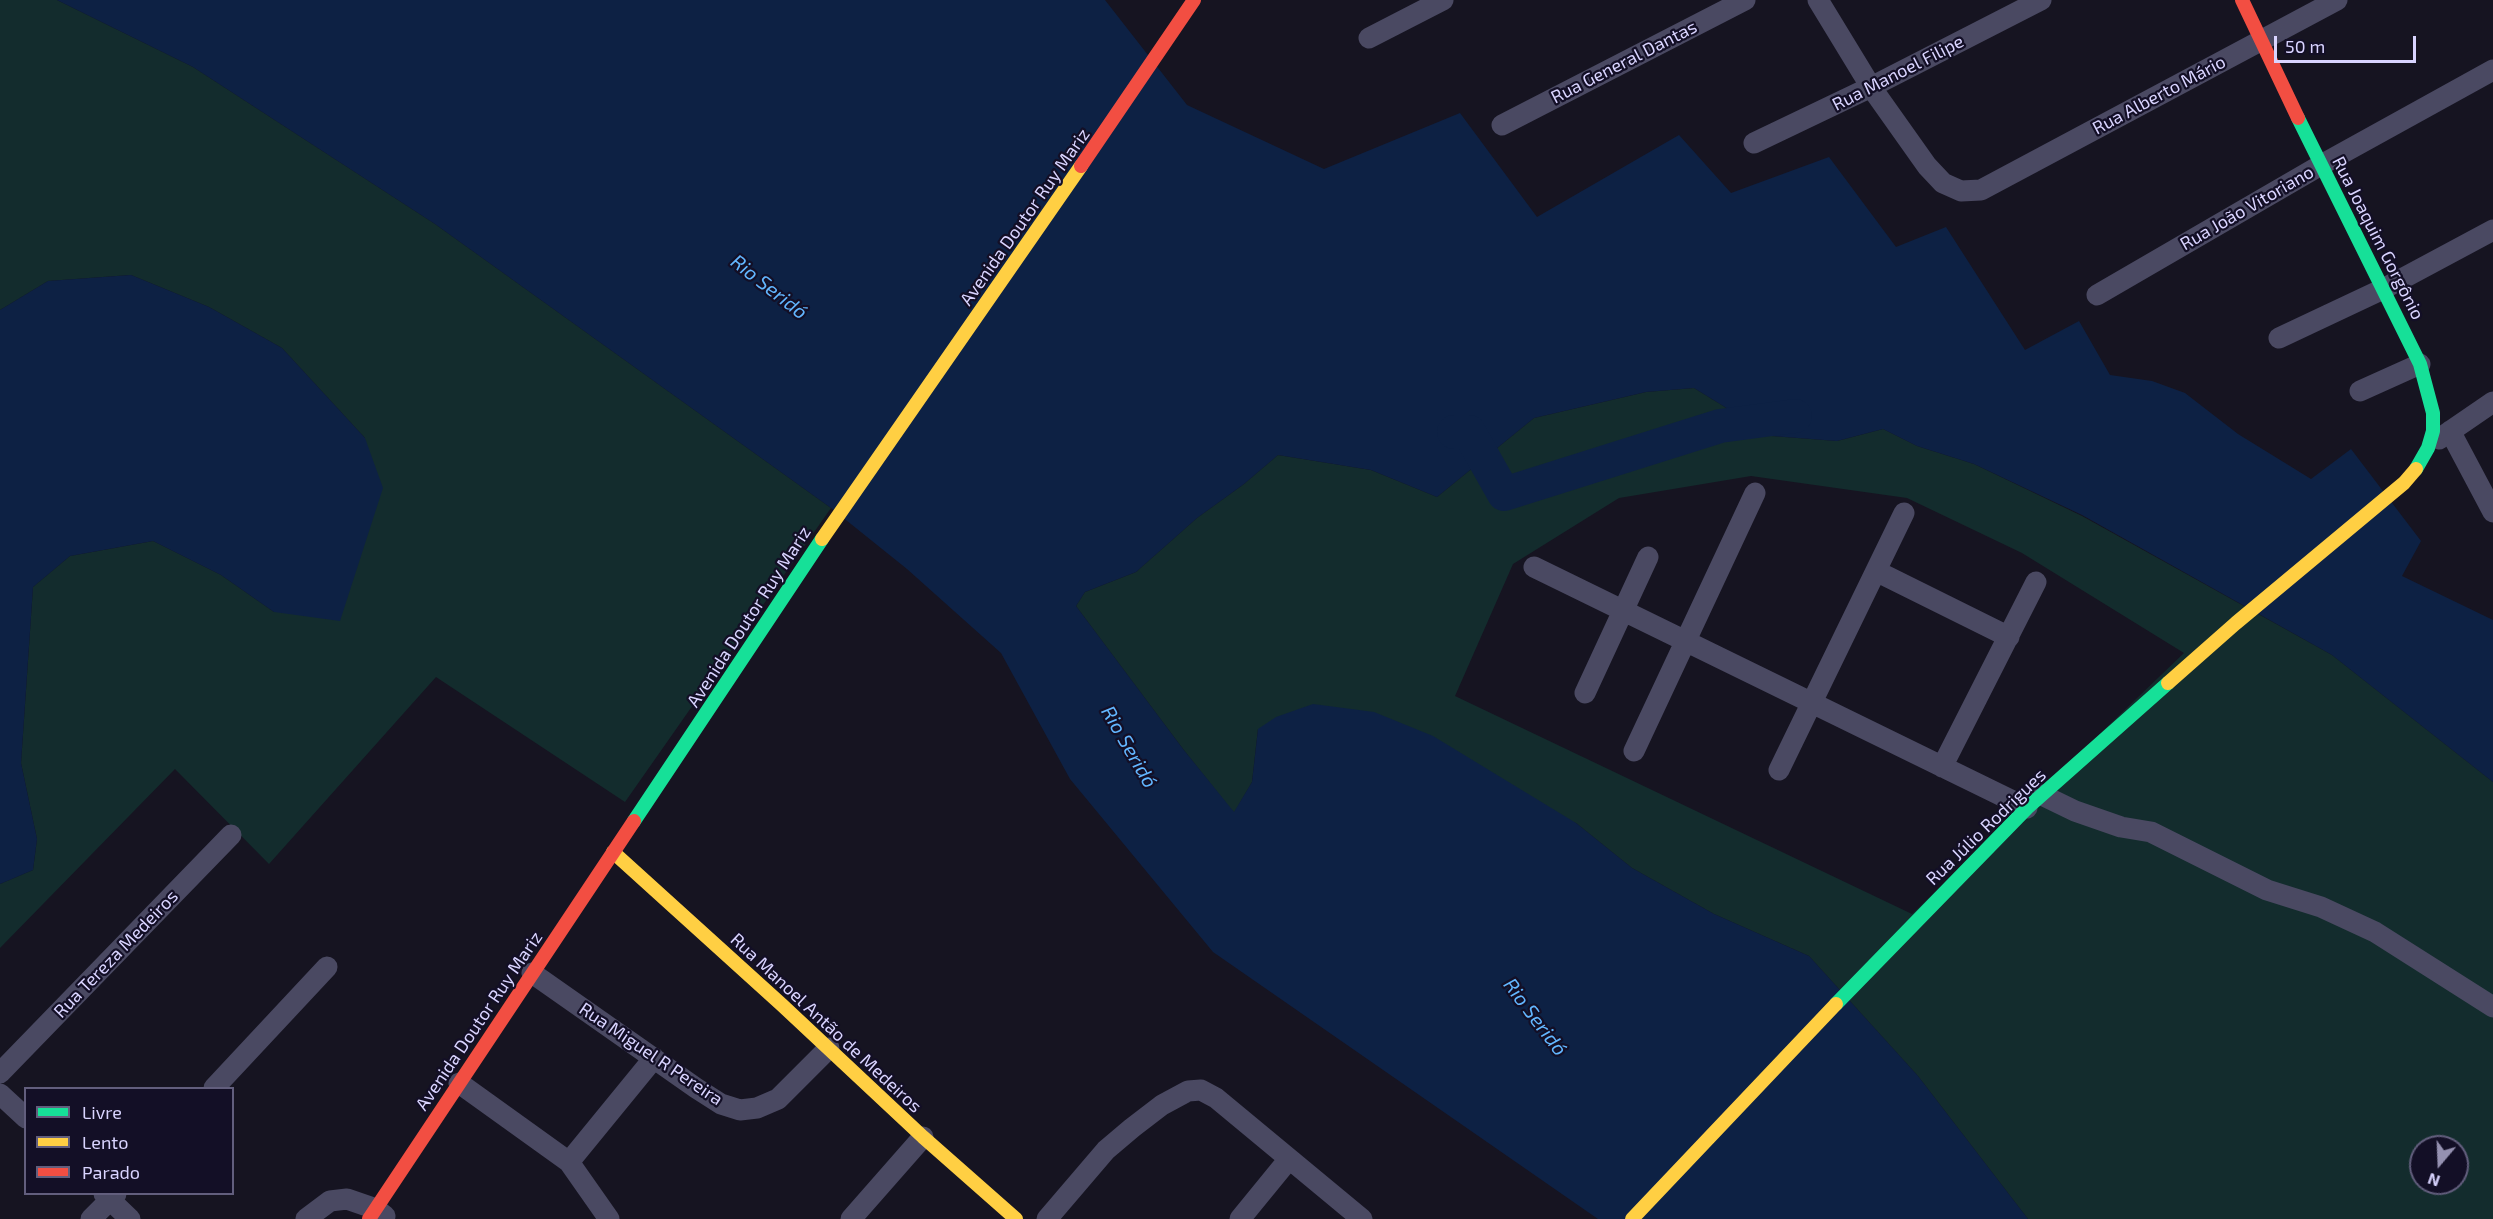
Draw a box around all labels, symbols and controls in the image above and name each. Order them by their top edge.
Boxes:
street label: Rua General Dantas [1547,16,1701,108]
scale bar [2277,24,2420,62]
street label: Rua Manoel Filipe [1829,31,1967,115]
text: 50 m [2285,35,2325,57]
street label: Rua Alberto Mário [2089,51,2229,139]
street label: Avenida Doutor Ruy Mariz [956,124,1094,310]
street label: Rua Joaquim Gorgônio [2327,153,2429,323]
street label: Rua João Vitoriano [2176,161,2318,255]
water label: Rio Seridó [726,250,812,324]
street label: Avenida Doutor Ruy Mariz [682,523,816,711]
water label: Rio Seridó [1096,702,1162,792]
street label: Rua Júlio Rodrigues [1922,764,2050,890]
street label: Rua Tereza Medeiros [49,886,183,1022]
street label: Avenida Doutor Ruy Mariz [411,927,547,1115]
street label: Rua Manoel Antão de Medeiros [726,929,926,1117]
water label: Rio Seridó [1498,974,1572,1060]
street label: Rua Miguel R Pereira [575,998,727,1110]
legend [24,1087,234,1195]
text: Livre [82,1101,122,1123]
text: Lento [82,1131,128,1153]
north arrow [2409,1135,2469,1195]
text: Parado [82,1161,140,1183]
text: N [2425,1170,2442,1191]

